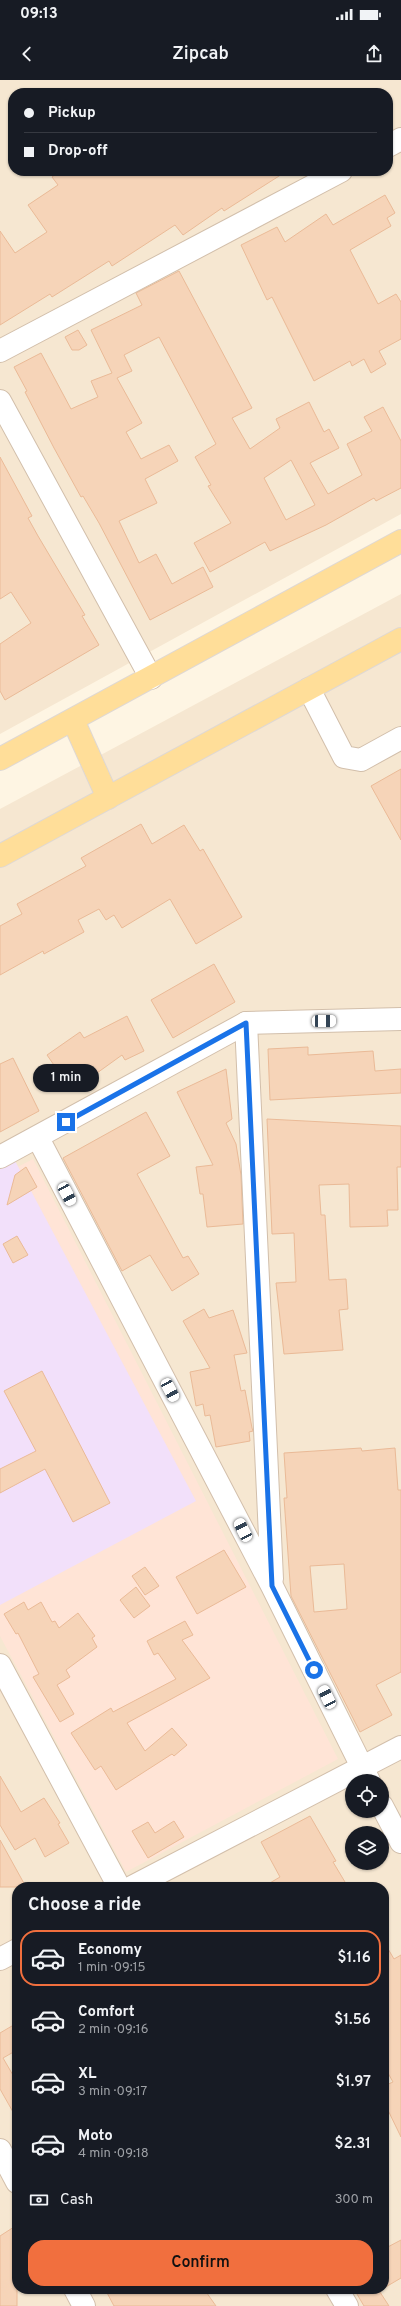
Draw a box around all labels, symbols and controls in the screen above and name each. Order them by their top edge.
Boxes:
text: 09:13 [20,5,58,24]
icon: back [16,43,38,65]
text: Zipcab [172,43,229,66]
icon: share [363,43,385,65]
text: Pickup [48,104,96,123]
text: Drop-off [48,142,108,161]
car [312,1015,336,1027]
callout: 1 min [33,1064,99,1092]
text: 1 min [51,1070,81,1086]
route end [57,1113,75,1131]
car [56,1181,78,1207]
car [159,1377,181,1403]
car [232,1517,254,1543]
route start [305,1661,323,1679]
car [316,1684,338,1710]
map controls [345,1774,389,1870]
button: locate [345,1774,389,1818]
button: layers [345,1826,389,1870]
text: Choose a ride [28,1894,141,1917]
icon: car [30,1940,66,1976]
text: Economy [78,1941,142,1960]
text: $1.16 [338,1949,371,1968]
text: 1 min · 09:15 [78,1960,146,1976]
icon: car [30,2002,66,2038]
text: Comfort [78,2003,135,2022]
text: $1.56 [334,2011,371,2030]
text: 2 min · 09:16 [78,2022,148,2038]
icon: car [30,2064,66,2100]
text: XL [78,2065,96,2084]
text: $1.97 [336,2073,371,2092]
text: 3 min · 09:17 [78,2084,147,2100]
icon: car [30,2126,66,2162]
text: Moto [78,2127,113,2146]
text: $2.31 [334,2135,371,2154]
text: 4 min · 09:18 [78,2146,149,2162]
icon: cash [28,2189,50,2211]
text: Cash [60,2191,93,2210]
text: 300 m [335,2192,373,2208]
button: Confirm [28,2240,373,2286]

